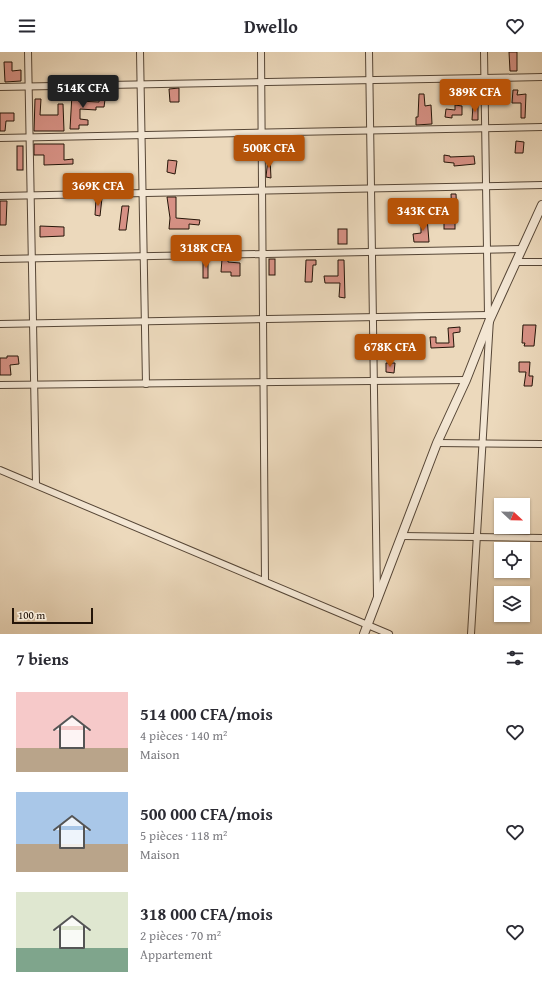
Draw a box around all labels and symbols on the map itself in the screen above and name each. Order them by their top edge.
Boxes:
pin: 514K CFA [42,75,124,109]
pin: 389K CFA [434,79,516,113]
pin: 500K CFA [228,135,310,169]
pin: 369K CFA [57,173,139,207]
pin: 343K CFA [382,198,464,232]
pin: 318K CFA [165,235,247,269]
pin: 678K CFA [349,334,431,368]
north arrow [494,498,530,534]
scale bar [12,606,93,625]

